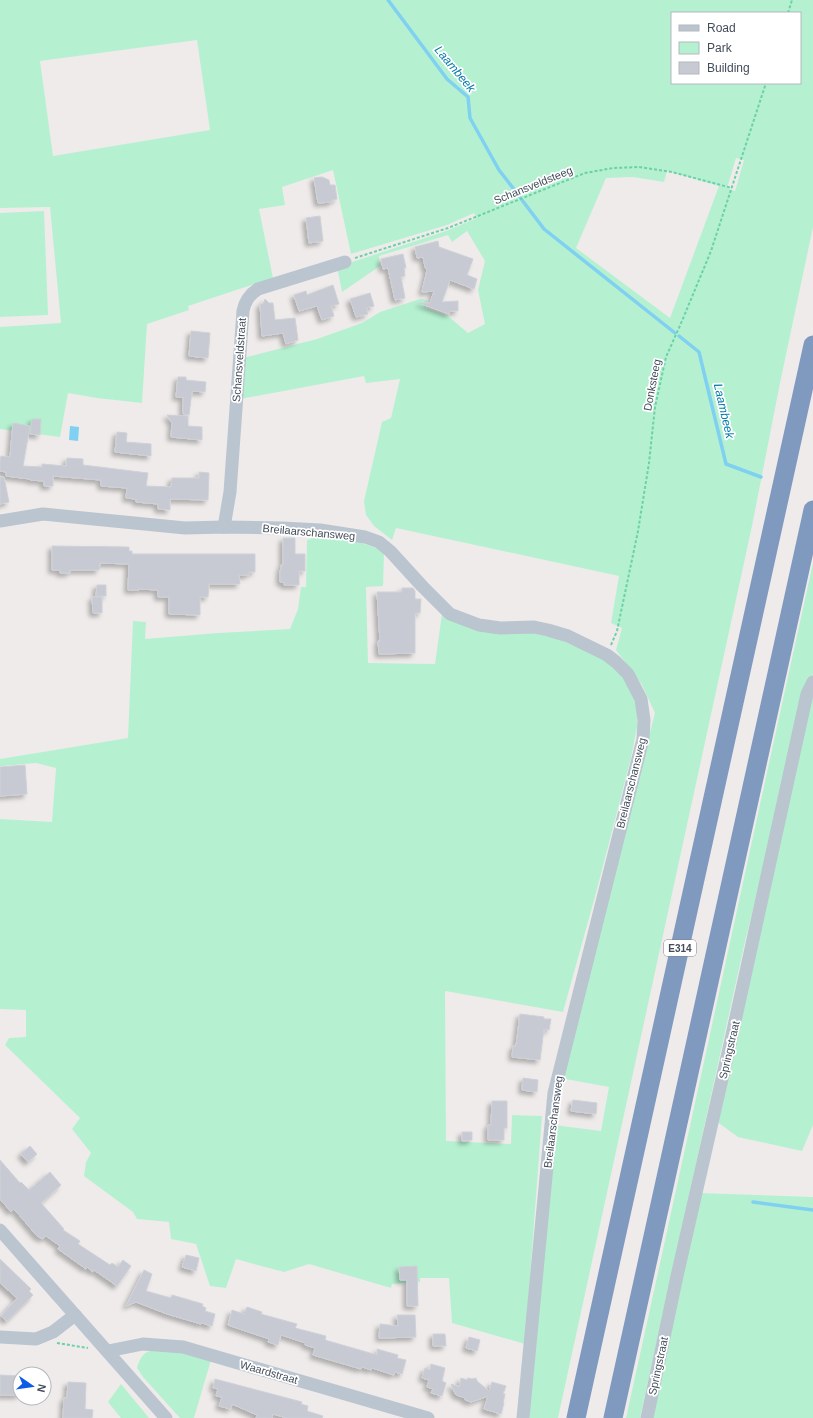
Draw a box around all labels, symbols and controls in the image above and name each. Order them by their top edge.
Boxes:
legend [671,12,801,84]
text: Road [707,21,736,35]
text: Park [707,41,733,55]
water label: Laambeek [432,43,479,96]
text: Building [707,61,750,75]
street label: Schansveldsteeg [492,164,574,206]
street label: Schansveldstraat [230,317,248,403]
street label: Donksteeg [641,358,663,412]
water label: Laambeek [711,382,737,441]
street label: Breilaarschansweg [262,522,356,542]
street label: Breilaarschansweg [614,736,648,830]
road number: E314 [664,940,696,956]
street label: Springstraat [716,1020,742,1080]
street label: Breilaarschansweg [541,1075,565,1169]
street label: Springstraat [646,1336,670,1396]
street label: Waardstraat [239,1358,299,1386]
north arrow [12,1366,52,1406]
text: N [35,1383,48,1394]

